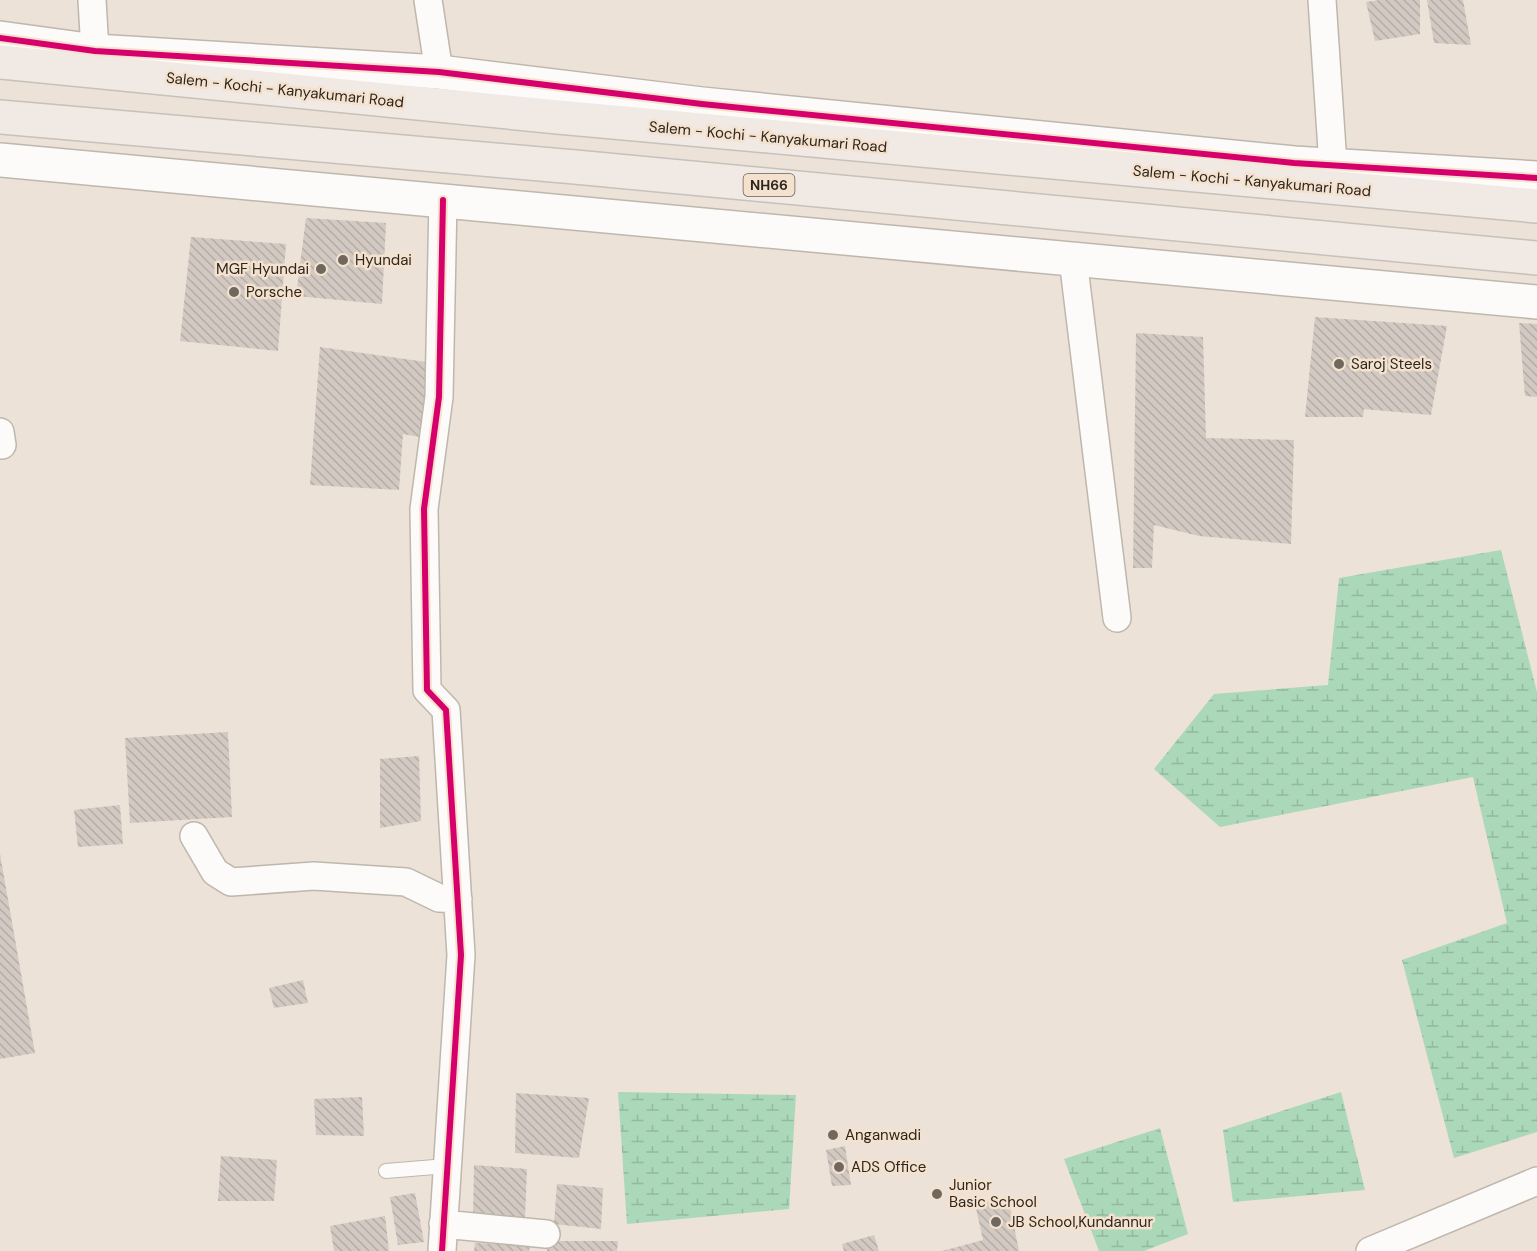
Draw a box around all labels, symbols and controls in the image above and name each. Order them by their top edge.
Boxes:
street label: Salem - Kochi - Kanyakumari Road [165,68,405,112]
street label: Salem - Kochi - Kanyakumari Road [648,117,888,157]
street label: Salem - Kochi - Kanyakumari Road [1132,161,1372,201]
road number: NH66 [744,174,794,196]
place label: Hyundai [355,250,412,270]
marker: Hyundai [336,253,350,267]
place label: MGF Hyundai [216,259,309,279]
marker: MGF Hyundai [314,262,328,276]
place label: Porsche [246,282,302,302]
marker: Porsche [227,285,241,299]
place label: Saroj Steels [1351,354,1432,374]
marker: Saroj Steels [1332,357,1346,371]
place label: Anganwadi [845,1125,921,1145]
marker: Anganwadi [826,1128,840,1142]
place label: ADS Office [851,1157,926,1177]
marker: ADS Office [832,1160,846,1174]
place label: Junior Basic School [949,1175,1037,1212]
marker: Junior Basic School [930,1187,944,1201]
place label: JB School,Kundannur [1008,1212,1153,1232]
marker: JB School,Kundannur [989,1215,1003,1229]

